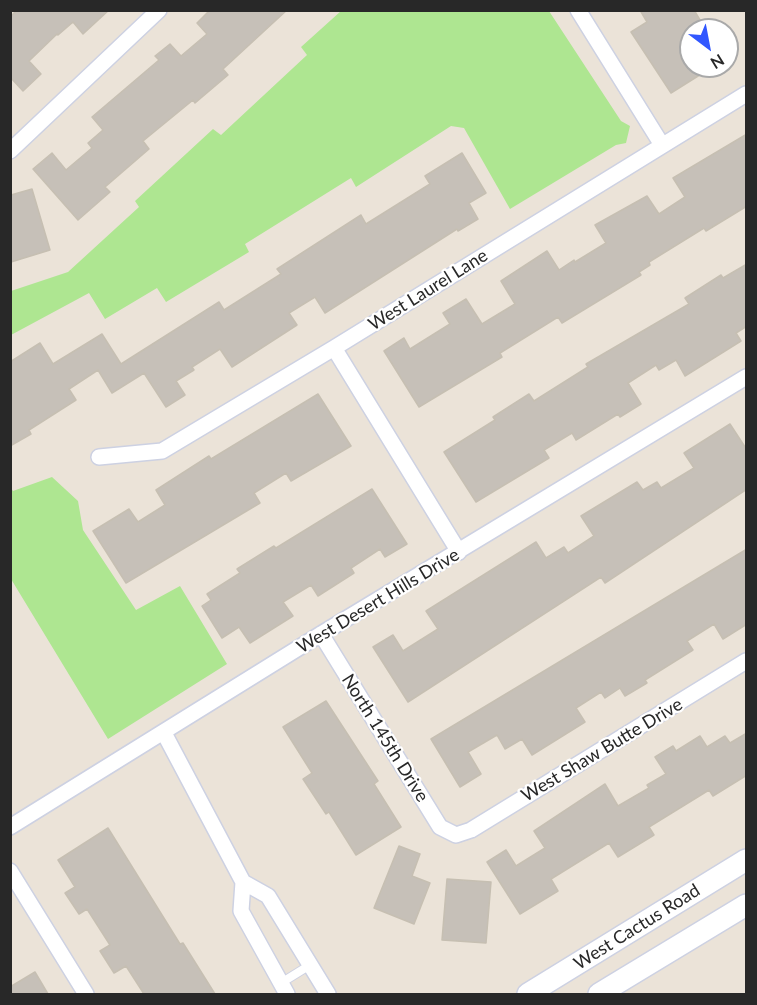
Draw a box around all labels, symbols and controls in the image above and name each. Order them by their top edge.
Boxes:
north arrow [679,18,739,78]
text: N [707,51,728,73]
street label: West Laurel Lane [364,245,492,335]
street label: West Desert Hills Drive [293,544,463,658]
street label: North 145th Drive [337,670,433,806]
street label: West Shaw Butte Drive [518,693,686,807]
street label: West Cactus Road [570,880,704,974]

